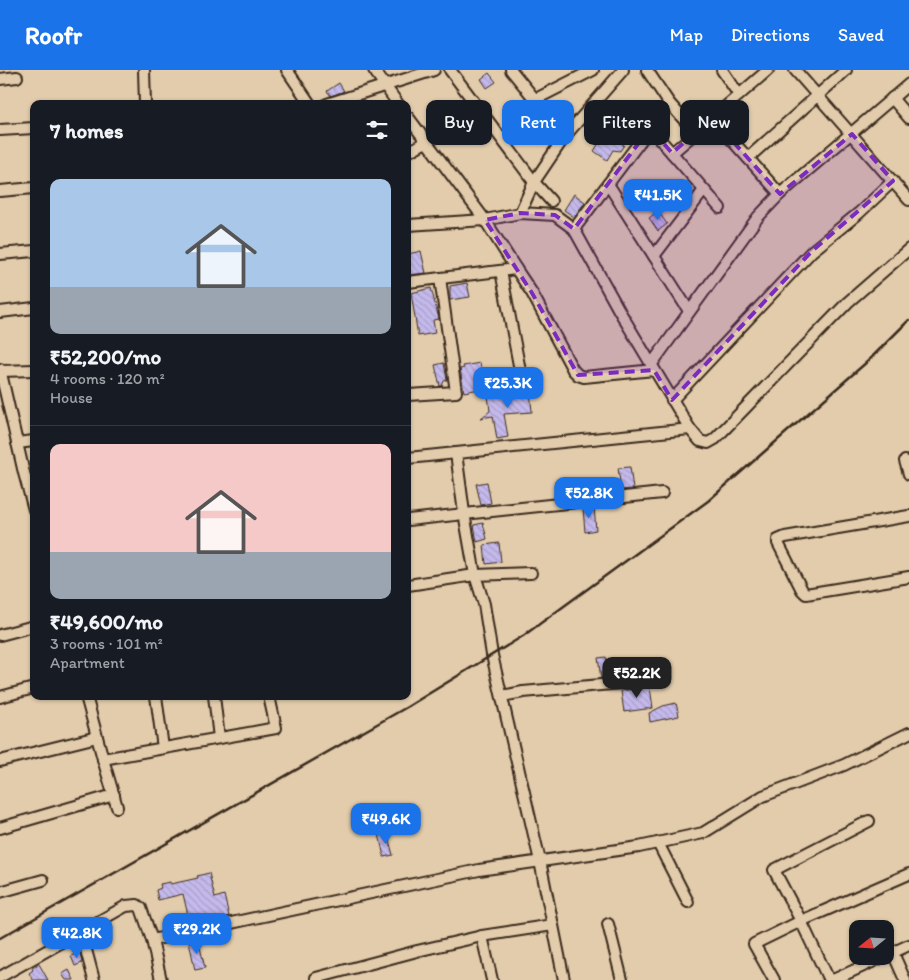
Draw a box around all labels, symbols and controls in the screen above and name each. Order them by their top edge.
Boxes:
text: Roofr [25,21,82,50]
text: Map [670,24,703,46]
text: Directions [731,24,810,46]
text: Saved [838,24,884,46]
chip: Buy [426,100,492,145]
chip: Rent [502,100,574,145]
chip: Filters [584,100,670,145]
chip: New [680,100,749,145]
icon: filters [363,116,391,144]
text: 7 homes [50,118,124,143]
pin: ₹41.5K [617,178,699,221]
text: ₹41.5K [634,185,682,204]
icon: home [176,211,266,301]
text: ₹52,200/mo [50,344,161,369]
pin: ₹25.3K [467,366,549,409]
text: 4 rooms · 120 m² [50,369,165,388]
text: ₹25.3K [484,373,532,392]
text: House [50,388,93,407]
pin: ₹52.8K [548,476,630,519]
icon: home [176,477,266,567]
text: ₹52.8K [565,483,613,502]
text: ₹49,600/mo [50,609,163,634]
text: 3 rooms · 101 m² [50,634,163,653]
text: Apartment [50,653,125,672]
pin: ₹52.2K [596,656,678,699]
text: ₹52.2K [613,663,661,682]
pin: ₹49.6K [345,802,427,845]
text: ₹49.6K [362,809,410,828]
pin: ₹29.2K [156,912,238,955]
pin: ₹42.8K [36,916,118,959]
text: ₹29.2K [173,919,221,938]
north arrow [849,920,894,965]
map controls [849,920,894,965]
text: ₹42.8K [53,923,101,942]

